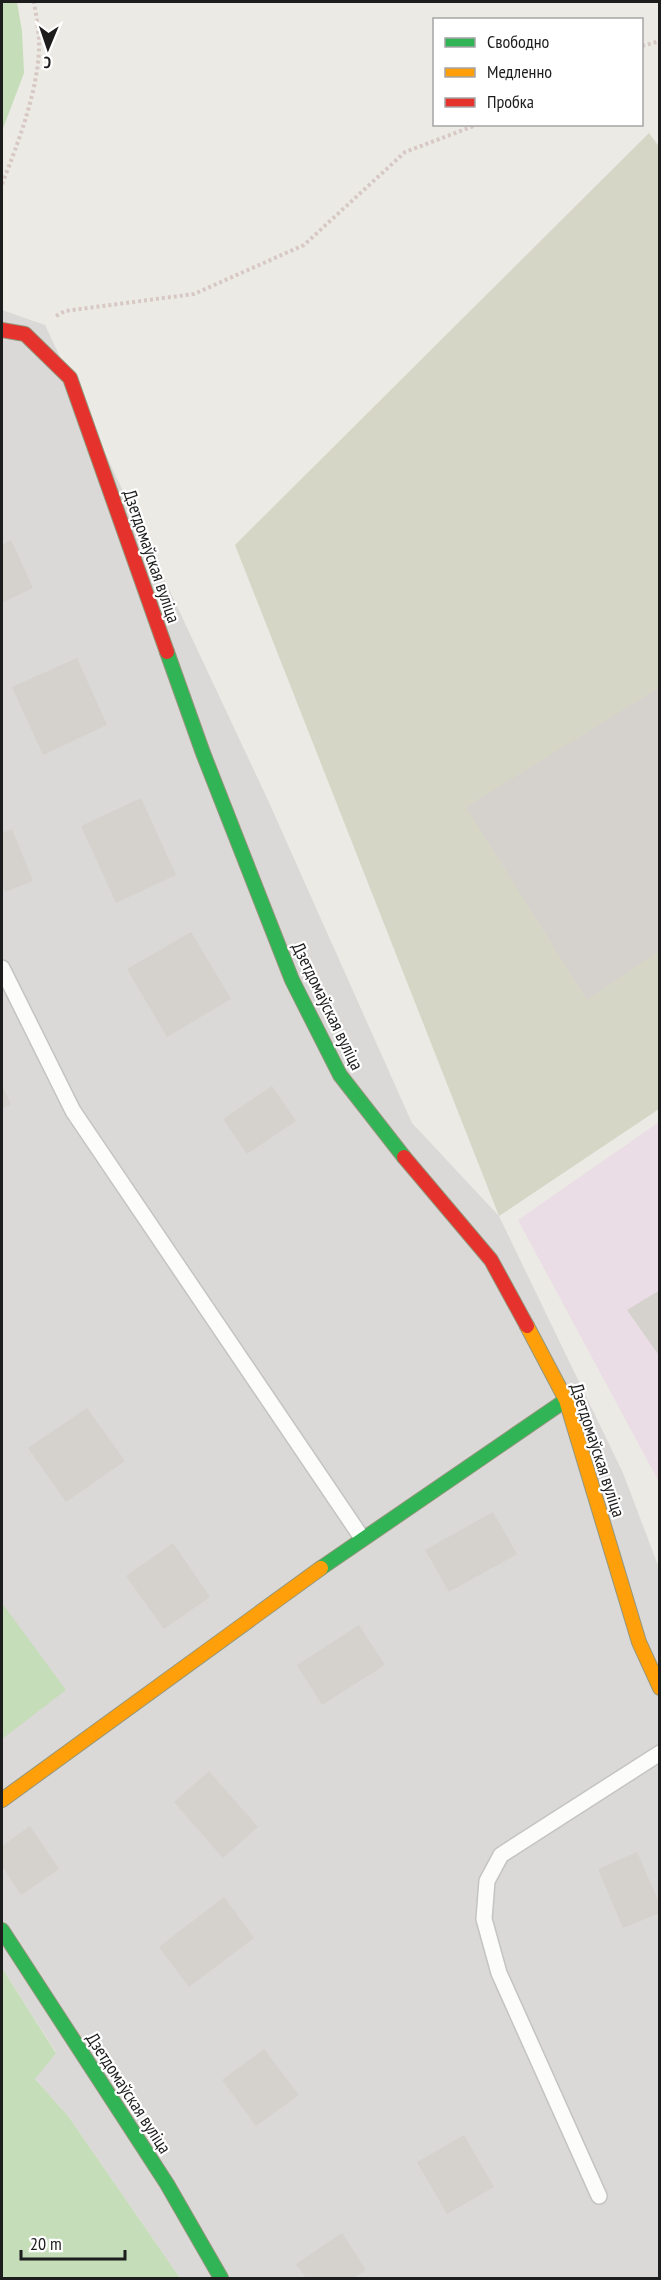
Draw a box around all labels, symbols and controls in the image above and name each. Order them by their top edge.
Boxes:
north arrow [18,18,78,78]
legend [433,18,643,126]
text: Свободно [487,30,550,53]
text: С [43,53,51,73]
text: Медленно [487,60,552,83]
text: Пробка [487,90,534,113]
street label: Дзетдомаўская вуліца [118,486,186,626]
street label: Дзетдомаўская вуліца [287,938,369,1074]
street label: Дзетдомаўская вуліца [566,1380,630,1520]
street label: Дзетдомаўская вуліца [81,2028,177,2158]
scale bar [21,2223,124,2261]
text: 20 m [30,2232,62,2255]

